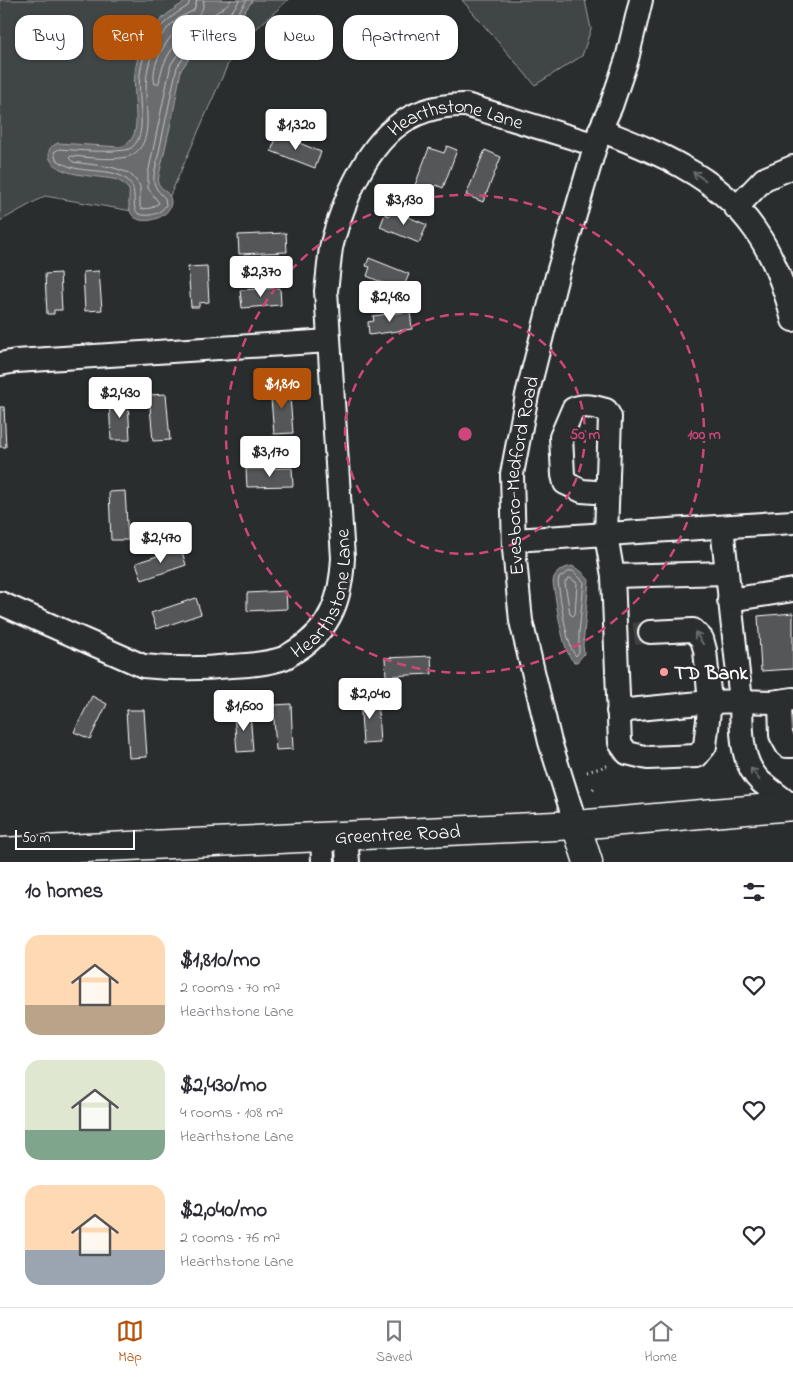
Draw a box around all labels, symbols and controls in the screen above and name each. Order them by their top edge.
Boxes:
chip: Buy [15,15,83,60]
chip: Rent [93,15,162,60]
chip: Filters [172,15,255,60]
chip: New [265,15,333,60]
chip: Apartment [343,15,458,60]
street label: Hearthstone Lane [382,93,526,145]
pin: $1,320 [255,108,337,151]
text: $1,320 [277,113,316,137]
one-way arrow [692,171,706,181]
pin: $3,130 [363,184,445,226]
text: $3,130 [385,188,423,212]
pin: $2,370 [220,256,302,298]
text: $2,370 [241,260,281,284]
pin: $2,480 [349,280,431,323]
text: $2,480 [370,285,410,309]
pin: $1,810 [241,368,323,410]
text: $1,810 [264,372,300,396]
street label: Evesboro-Medford Road [500,373,548,577]
pin: $2,430 [79,376,161,419]
text: $2,430 [100,381,140,405]
text: 50 m [570,424,601,446]
text: 100 m [687,424,721,446]
centre of rings [456,425,474,443]
pin: $3,170 [229,436,311,478]
text: $3,170 [251,440,289,464]
pin: $2,470 [120,522,202,564]
text: $2,470 [141,526,181,550]
street label: Hearthstone Lane [286,528,360,667]
one-way arrow [694,631,704,645]
place label: TD Bank [674,660,749,689]
marker: TD Bank [658,666,670,678]
pin: $2,040 [329,678,411,720]
text: $2,040 [350,682,390,706]
pin: $1,600 [203,690,285,732]
text: $1,600 [225,694,263,718]
one-way arrow [750,767,760,781]
street label: Greentree Road [334,818,461,853]
scale bar [15,827,135,850]
text: 50 m [22,828,50,849]
text: 10 homes [25,877,103,907]
icon: filters [740,878,768,906]
text: $1,810/mo [180,946,260,976]
icon: home [65,955,125,1015]
icon: heart [740,971,768,999]
text: 2 rooms · 70 m² [180,976,280,1000]
text: Hearthstone Lane [180,1000,294,1024]
text: $2,430/mo [180,1071,267,1101]
icon: home [65,1080,125,1140]
icon: heart [740,1096,768,1124]
text: 4 rooms · 108 m² [180,1101,283,1125]
text: Hearthstone Lane [180,1125,294,1149]
text: $2,040/mo [180,1196,267,1226]
icon: home [65,1205,125,1265]
icon: heart [740,1221,768,1249]
text: 2 rooms · 76 m² [180,1226,280,1250]
text: Hearthstone Lane [180,1250,294,1274]
tab: Map [116,1317,144,1368]
tab: Saved [376,1317,412,1368]
tab: Home [644,1317,677,1368]

